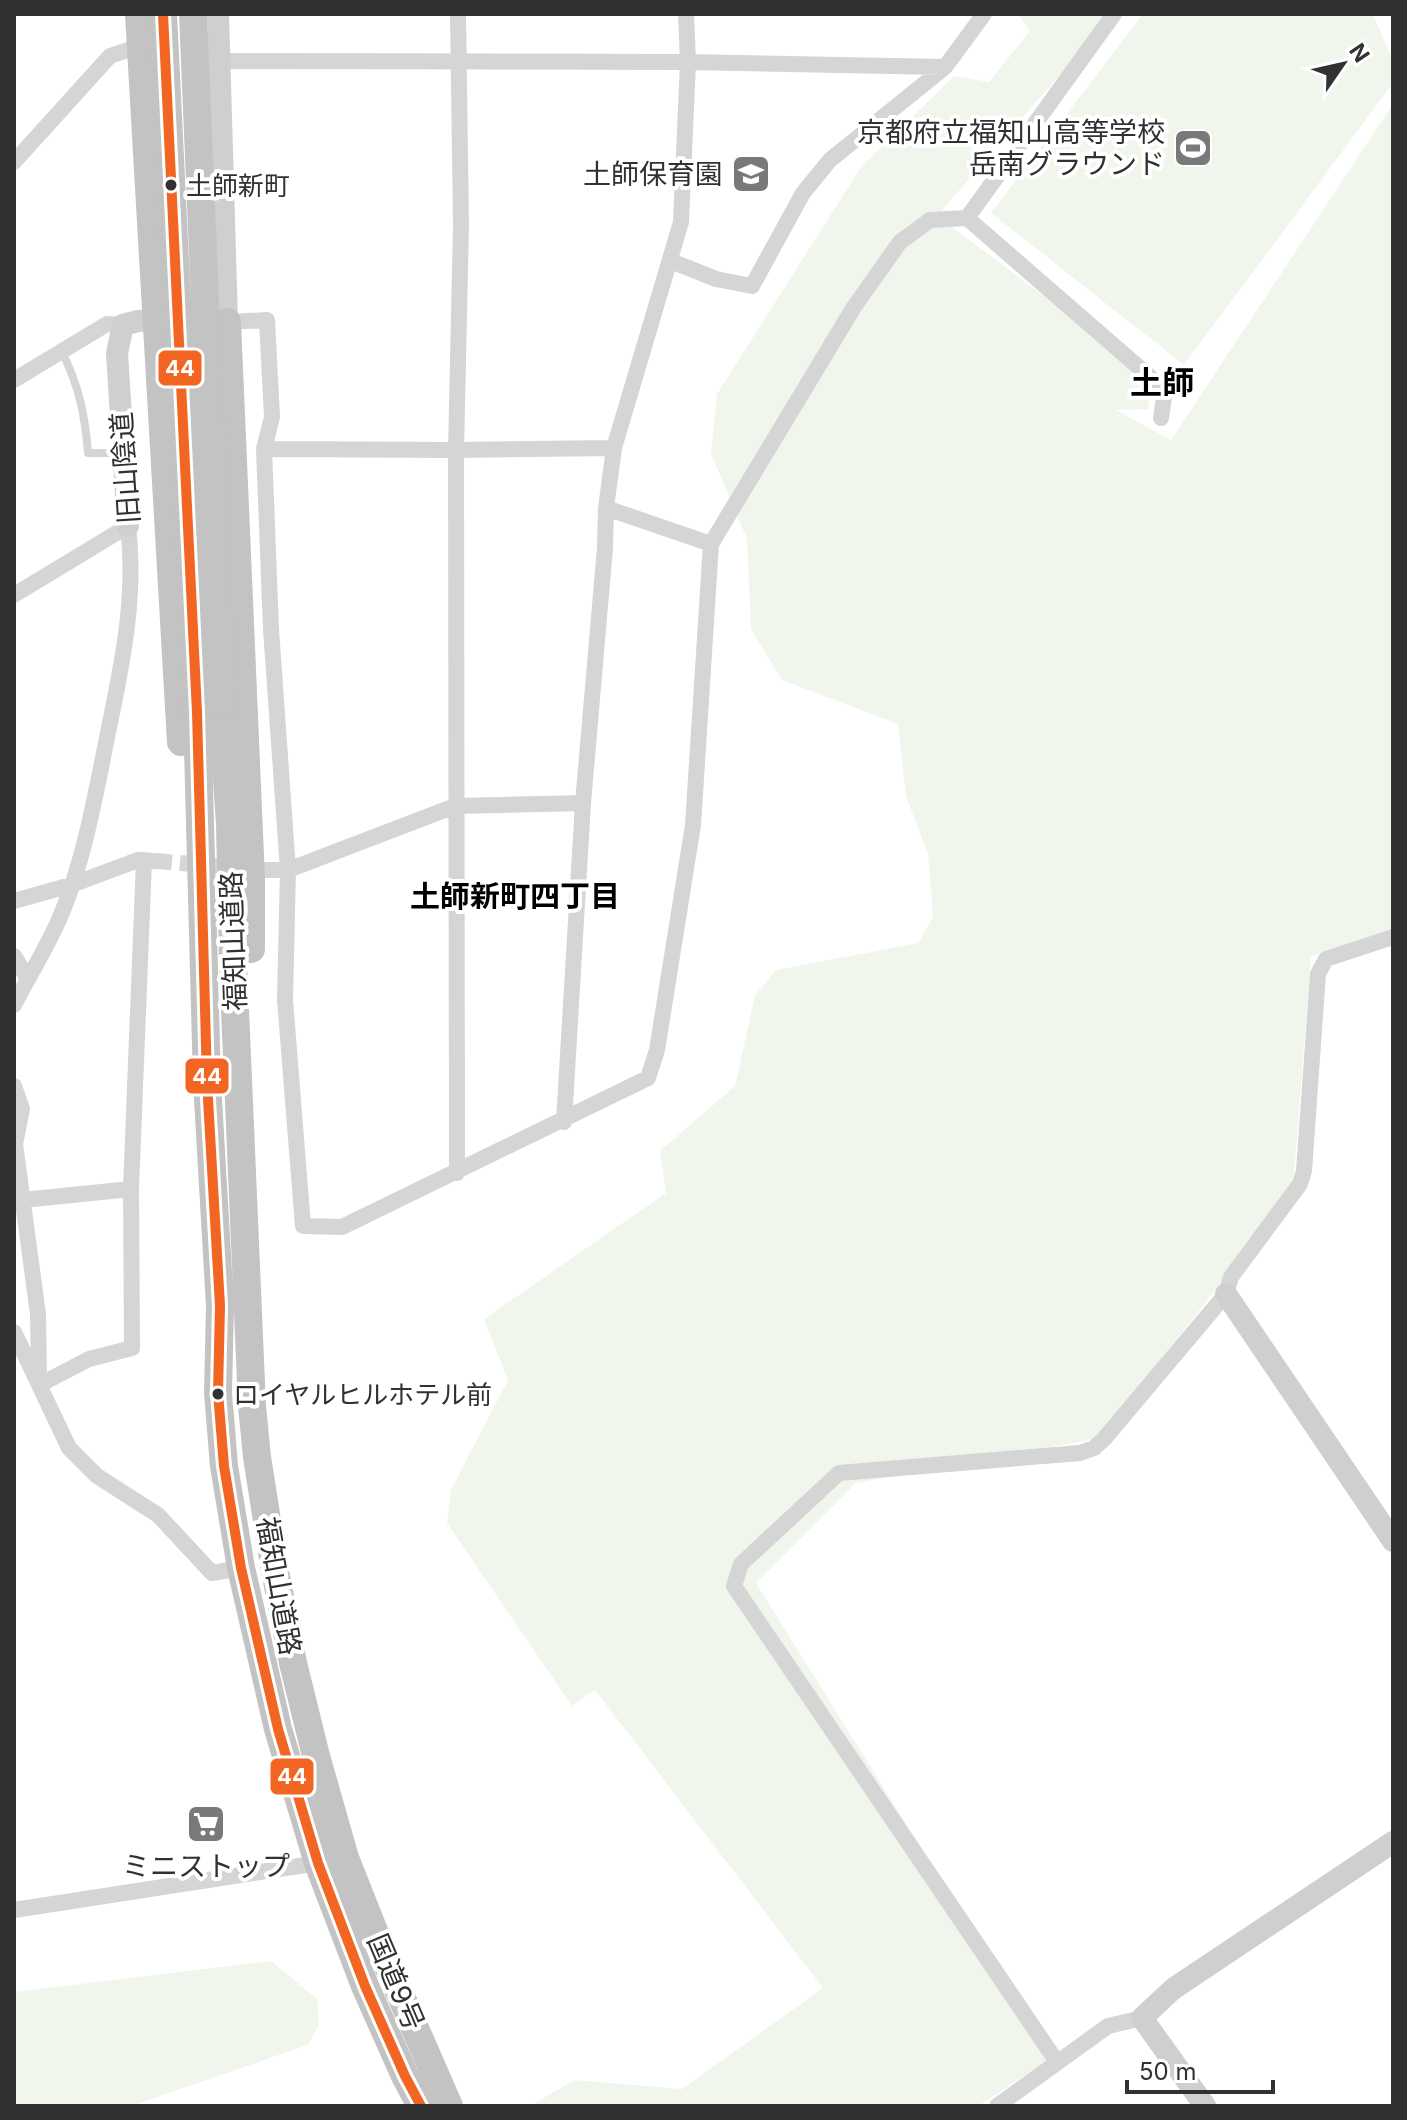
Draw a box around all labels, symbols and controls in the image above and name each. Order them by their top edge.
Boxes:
north arrow [1303,24,1383,104]
text: N [1344,39,1375,67]
place label: 京都府立福知山高等学校 岳南グラウンド [857,115,1165,181]
sports icon: 京都府立福知山高等学校 岳南グラウンド [1172,127,1214,169]
school or university icon: 土師保育園 [730,153,772,195]
place label: 土師保育園 [583,157,723,191]
place label: 土師新町 [186,170,290,201]
marker: 土師新町 [163,177,179,193]
line badge: 44 [157,349,203,387]
text: 44 [165,355,195,381]
district label: 土師 [1130,363,1194,402]
street label: 旧山陰道 [104,411,146,525]
street label: 福知山道路 [214,870,252,1012]
district label: 土師新町四丁目 [410,878,620,914]
line badge: 44 [184,1057,230,1095]
text: 44 [192,1063,222,1089]
place label: ロイヤルヒルホテル前 [233,1379,492,1410]
marker: ロイヤルヒルホテル前 [210,1386,226,1402]
street label: 福知山道路 [250,1514,308,1658]
line badge: 44 [269,1757,315,1796]
text: 44 [277,1763,307,1789]
supermarket icon: ミニストップ [185,1803,227,1845]
place label: ミニストップ [122,1849,290,1883]
street label: 国道9号 [361,1929,431,2035]
scale bar [1127,2044,1273,2094]
text: 50 m [1139,2057,1197,2086]

